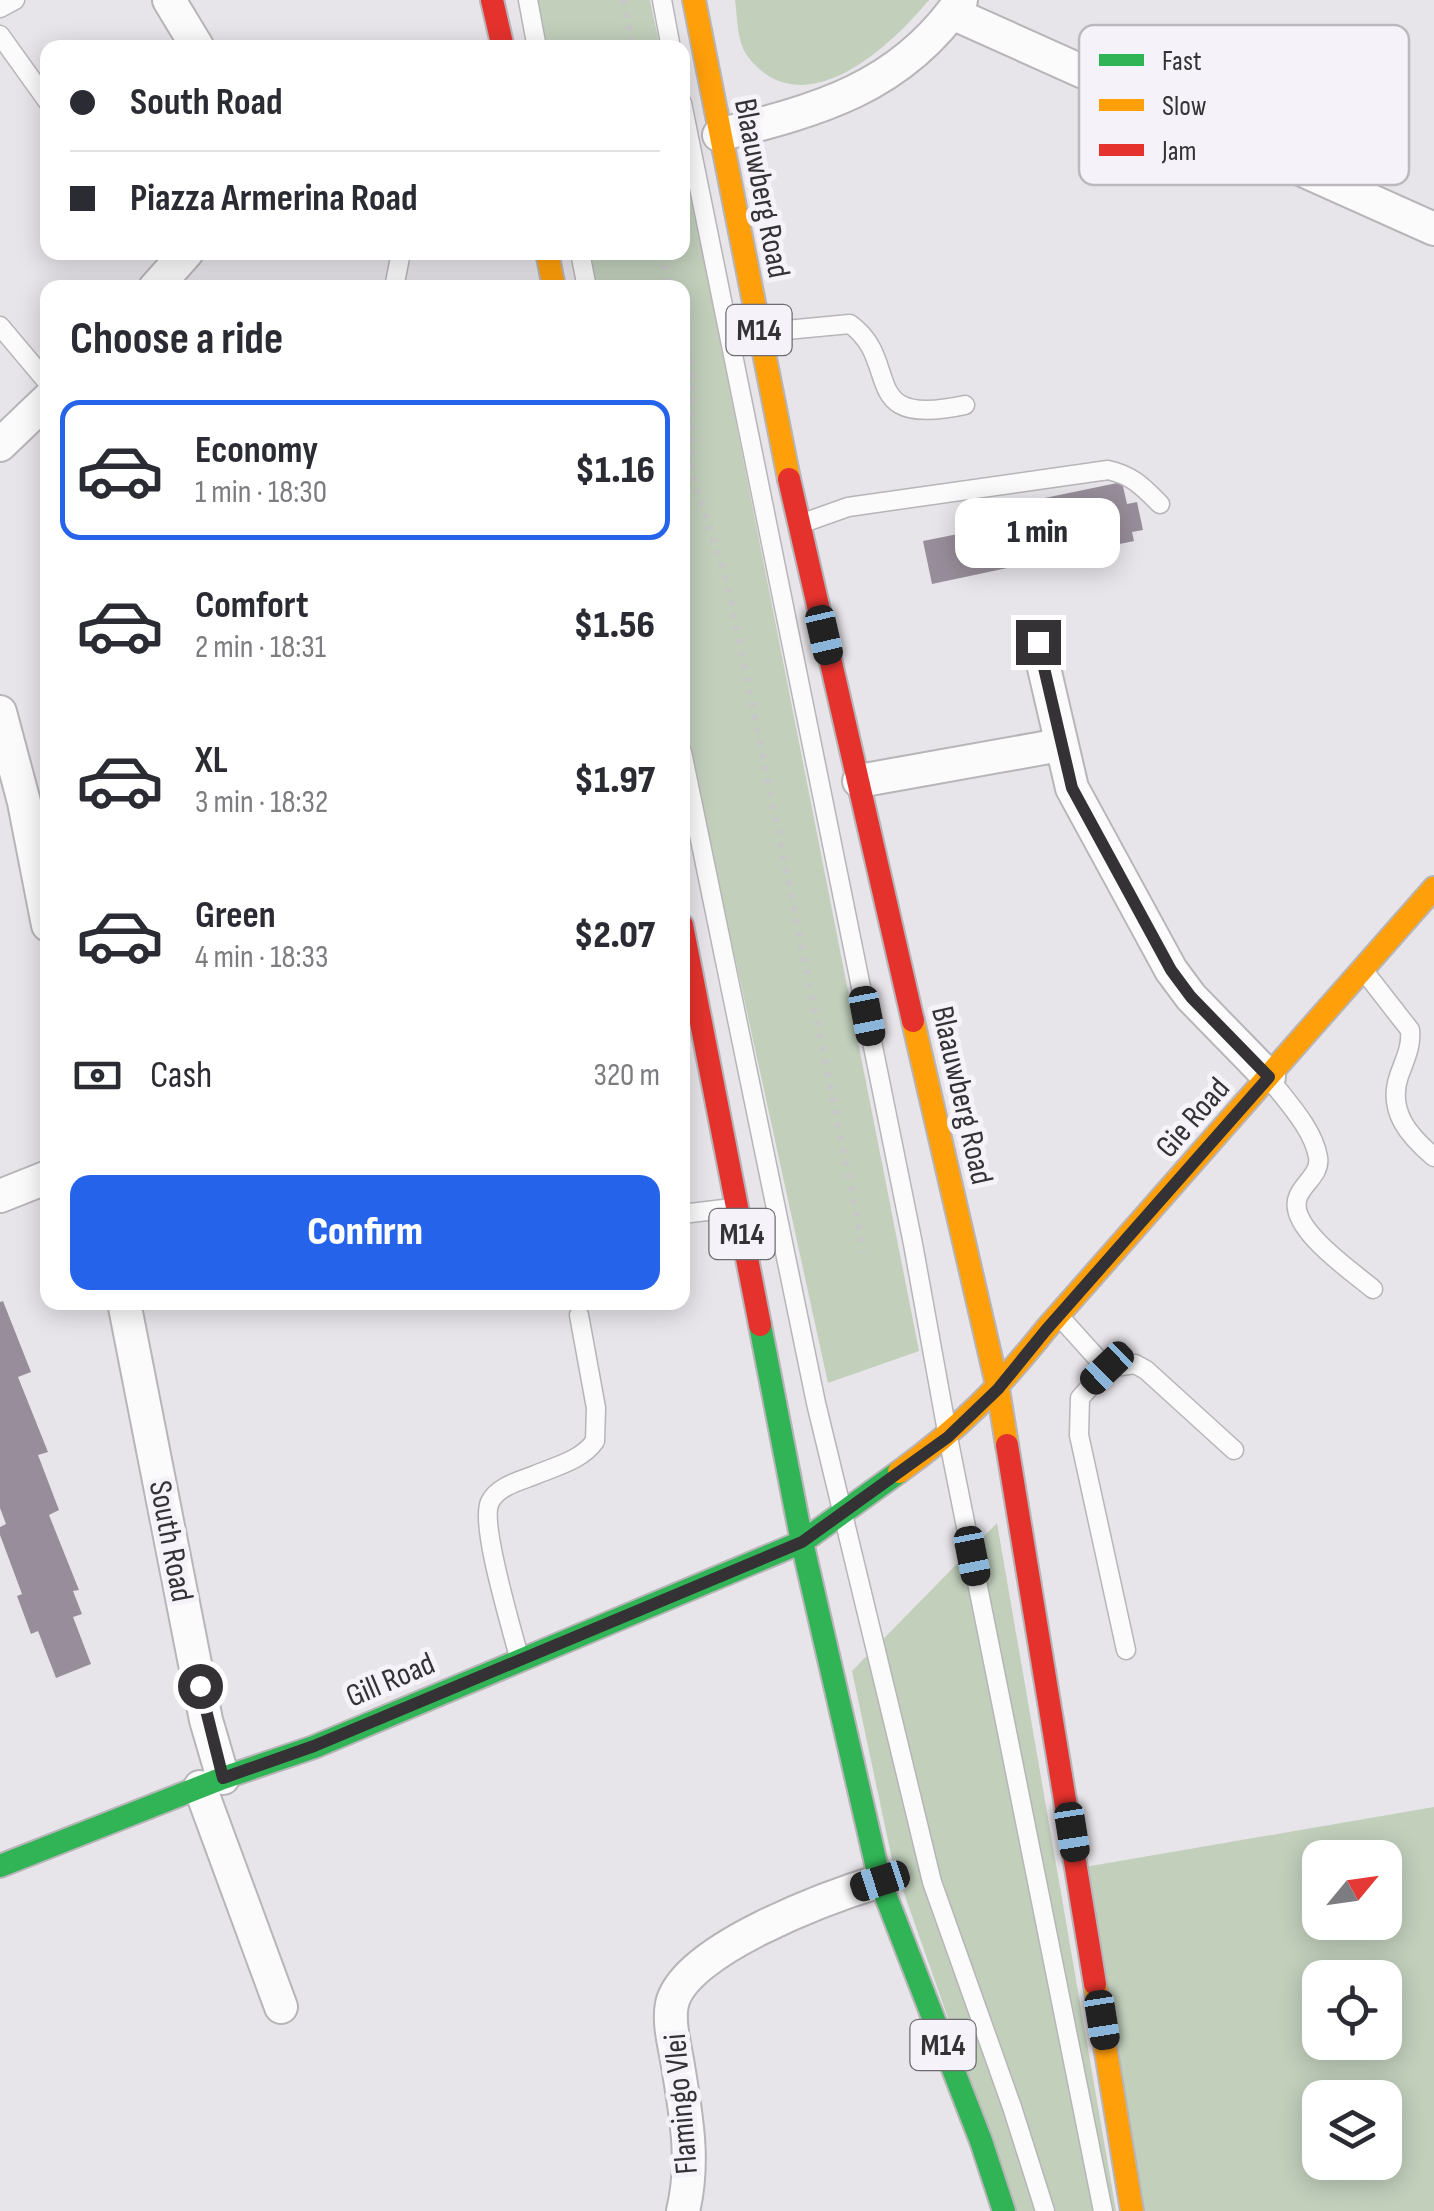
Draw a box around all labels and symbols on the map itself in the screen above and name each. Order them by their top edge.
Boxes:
legend [1079,25,1409,185]
text: Fast [1162,45,1201,78]
text: Slow [1162,90,1207,123]
street label: Blaauwberg Road [725,95,798,281]
text: Jam [1161,135,1197,168]
road number: M14 [726,305,792,355]
callout: 1 min [956,497,1120,567]
car [803,602,845,668]
route end [1016,620,1061,665]
car [847,984,887,1048]
street label: Blaauwberg Road [922,1002,1001,1188]
street label: Gie Road [1148,1070,1238,1166]
road number: M14 [710,1209,774,1259]
car [1075,1336,1139,1400]
street label: South Road [140,1478,201,1605]
car [952,1524,992,1588]
street label: Gill Road [340,1644,441,1716]
route start [178,1664,223,1709]
car [1052,1800,1092,1864]
north arrow [1302,1840,1402,1940]
car [847,1857,913,1905]
car [1082,1988,1122,2052]
road number: M14 [910,2020,976,2070]
street label: Flamingo Vlei [656,2032,707,2176]

